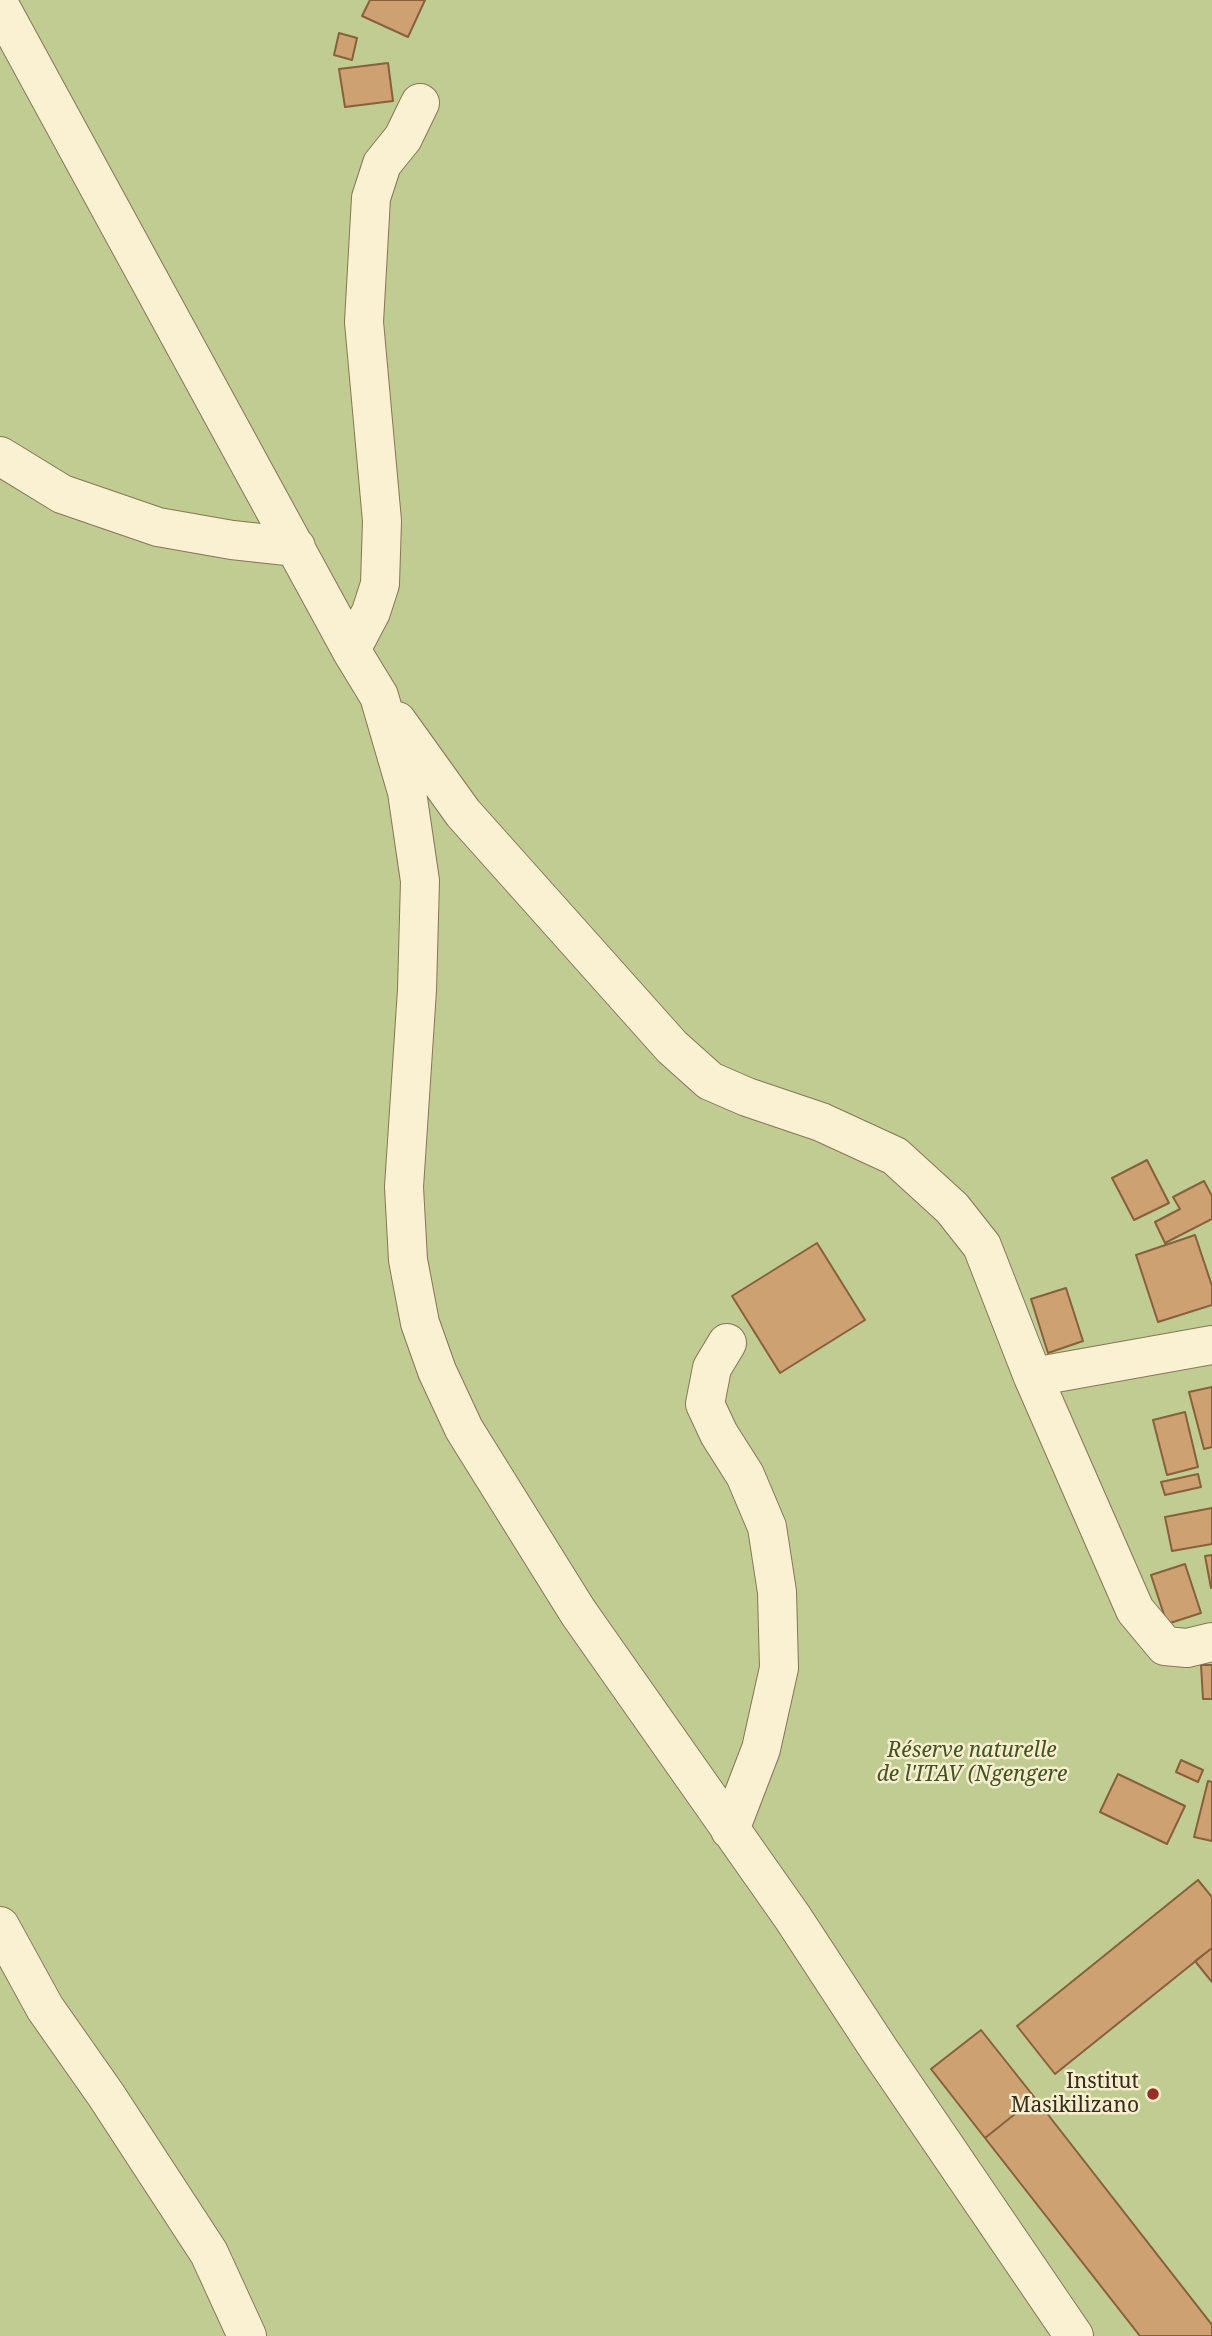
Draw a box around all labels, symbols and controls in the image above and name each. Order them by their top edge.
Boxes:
park label: Réserve naturelle de l'ITAV (Ngengere [877,1738,1067,1788]
place label: Institut Masikilizano [1011,2069,1139,2119]
marker: Institut Masikilizano [1145,2086,1161,2102]

